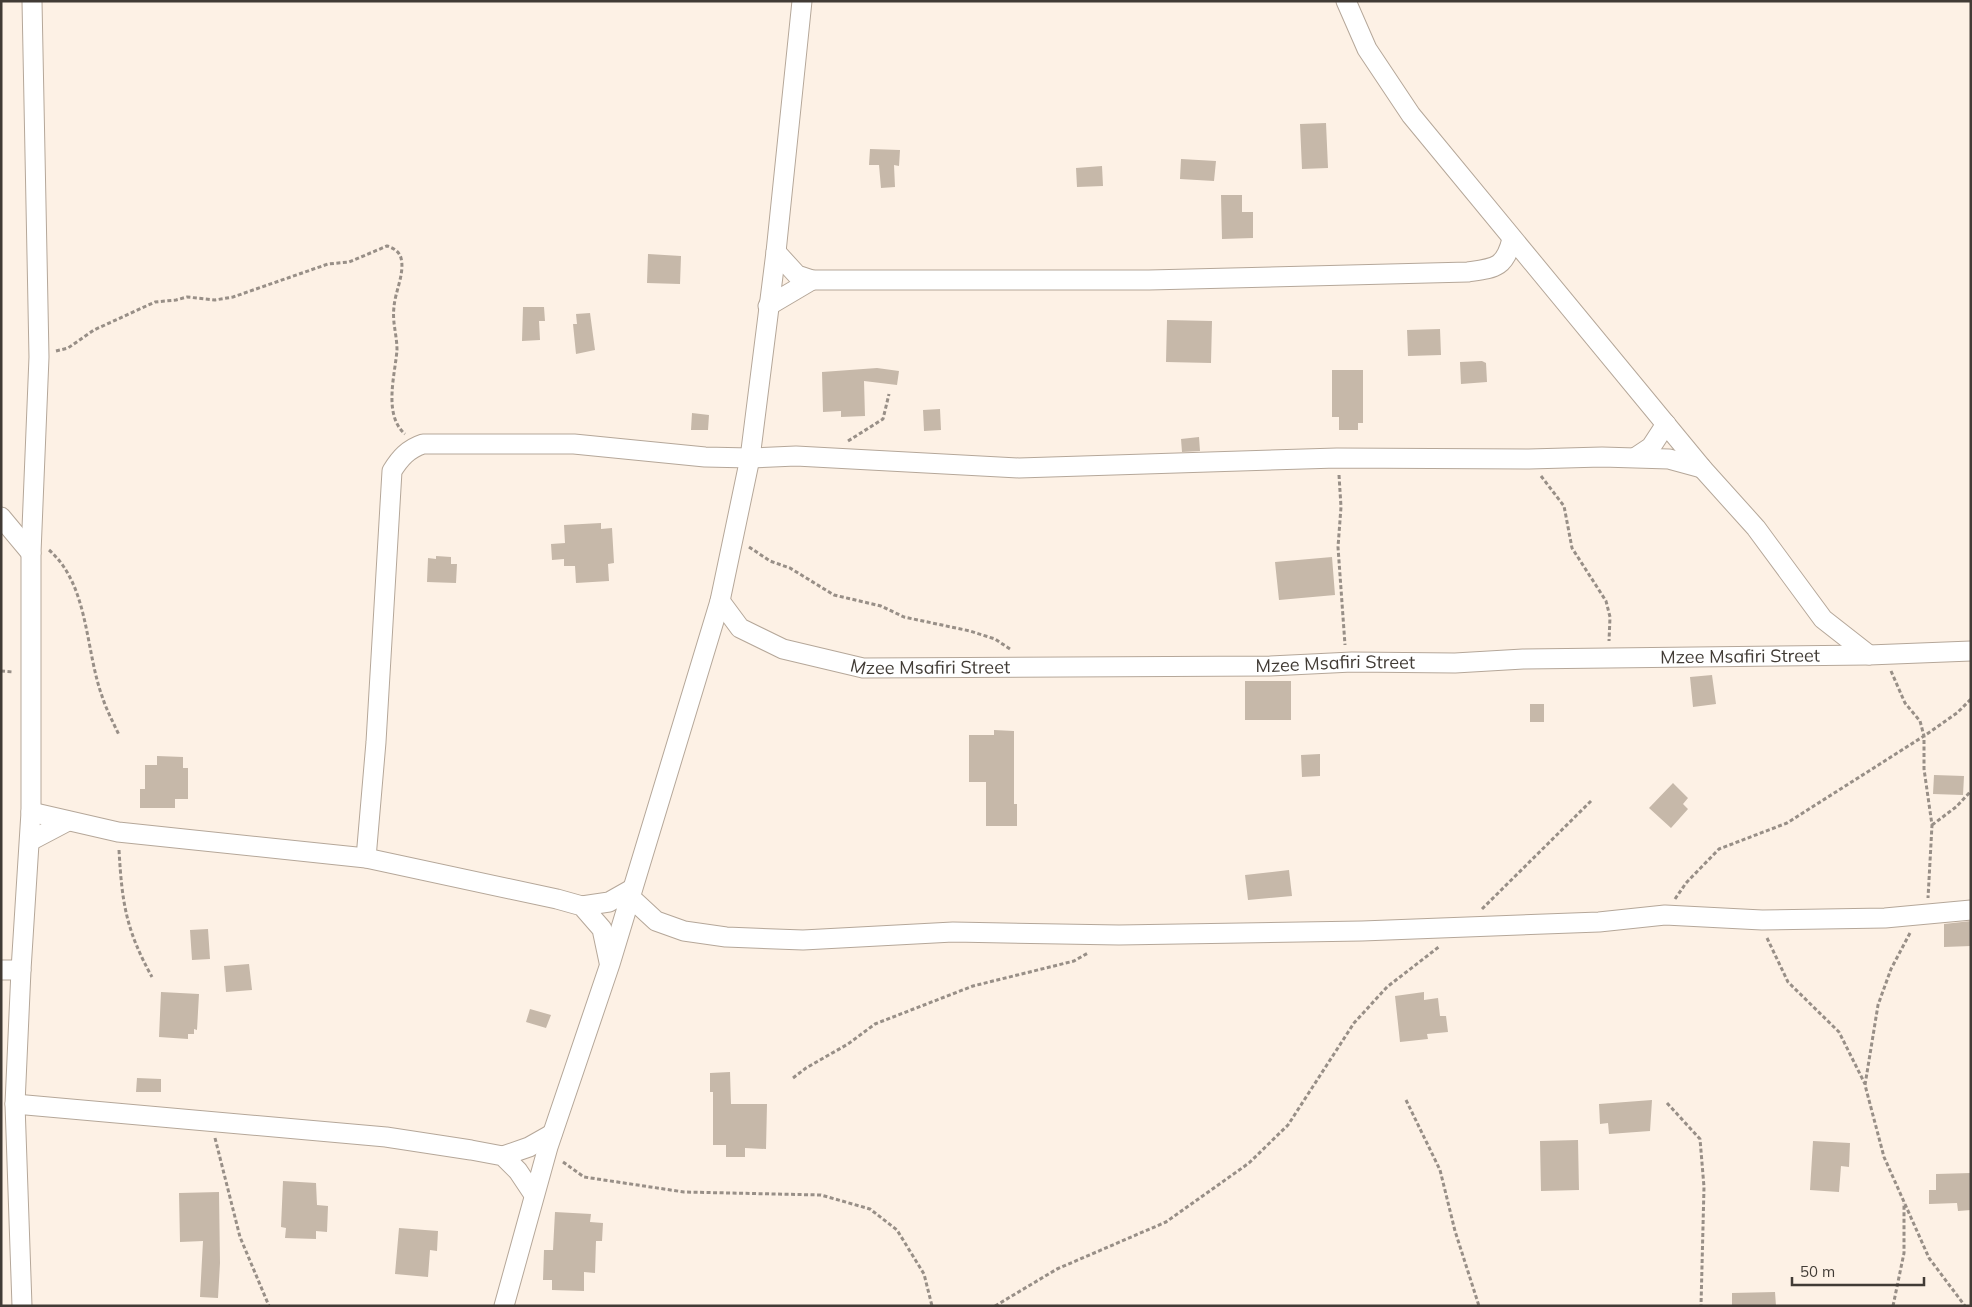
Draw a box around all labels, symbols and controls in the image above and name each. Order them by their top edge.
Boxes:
street label: Mzee Msafiri Street [1660,644,1820,668]
street label: Mzee Msafiri Street [1255,650,1415,677]
street label: Mzee Msafiri Street [848,653,1010,679]
scale bar [1792,1254,1924,1286]
text: 50 m [1800,1262,1835,1281]

